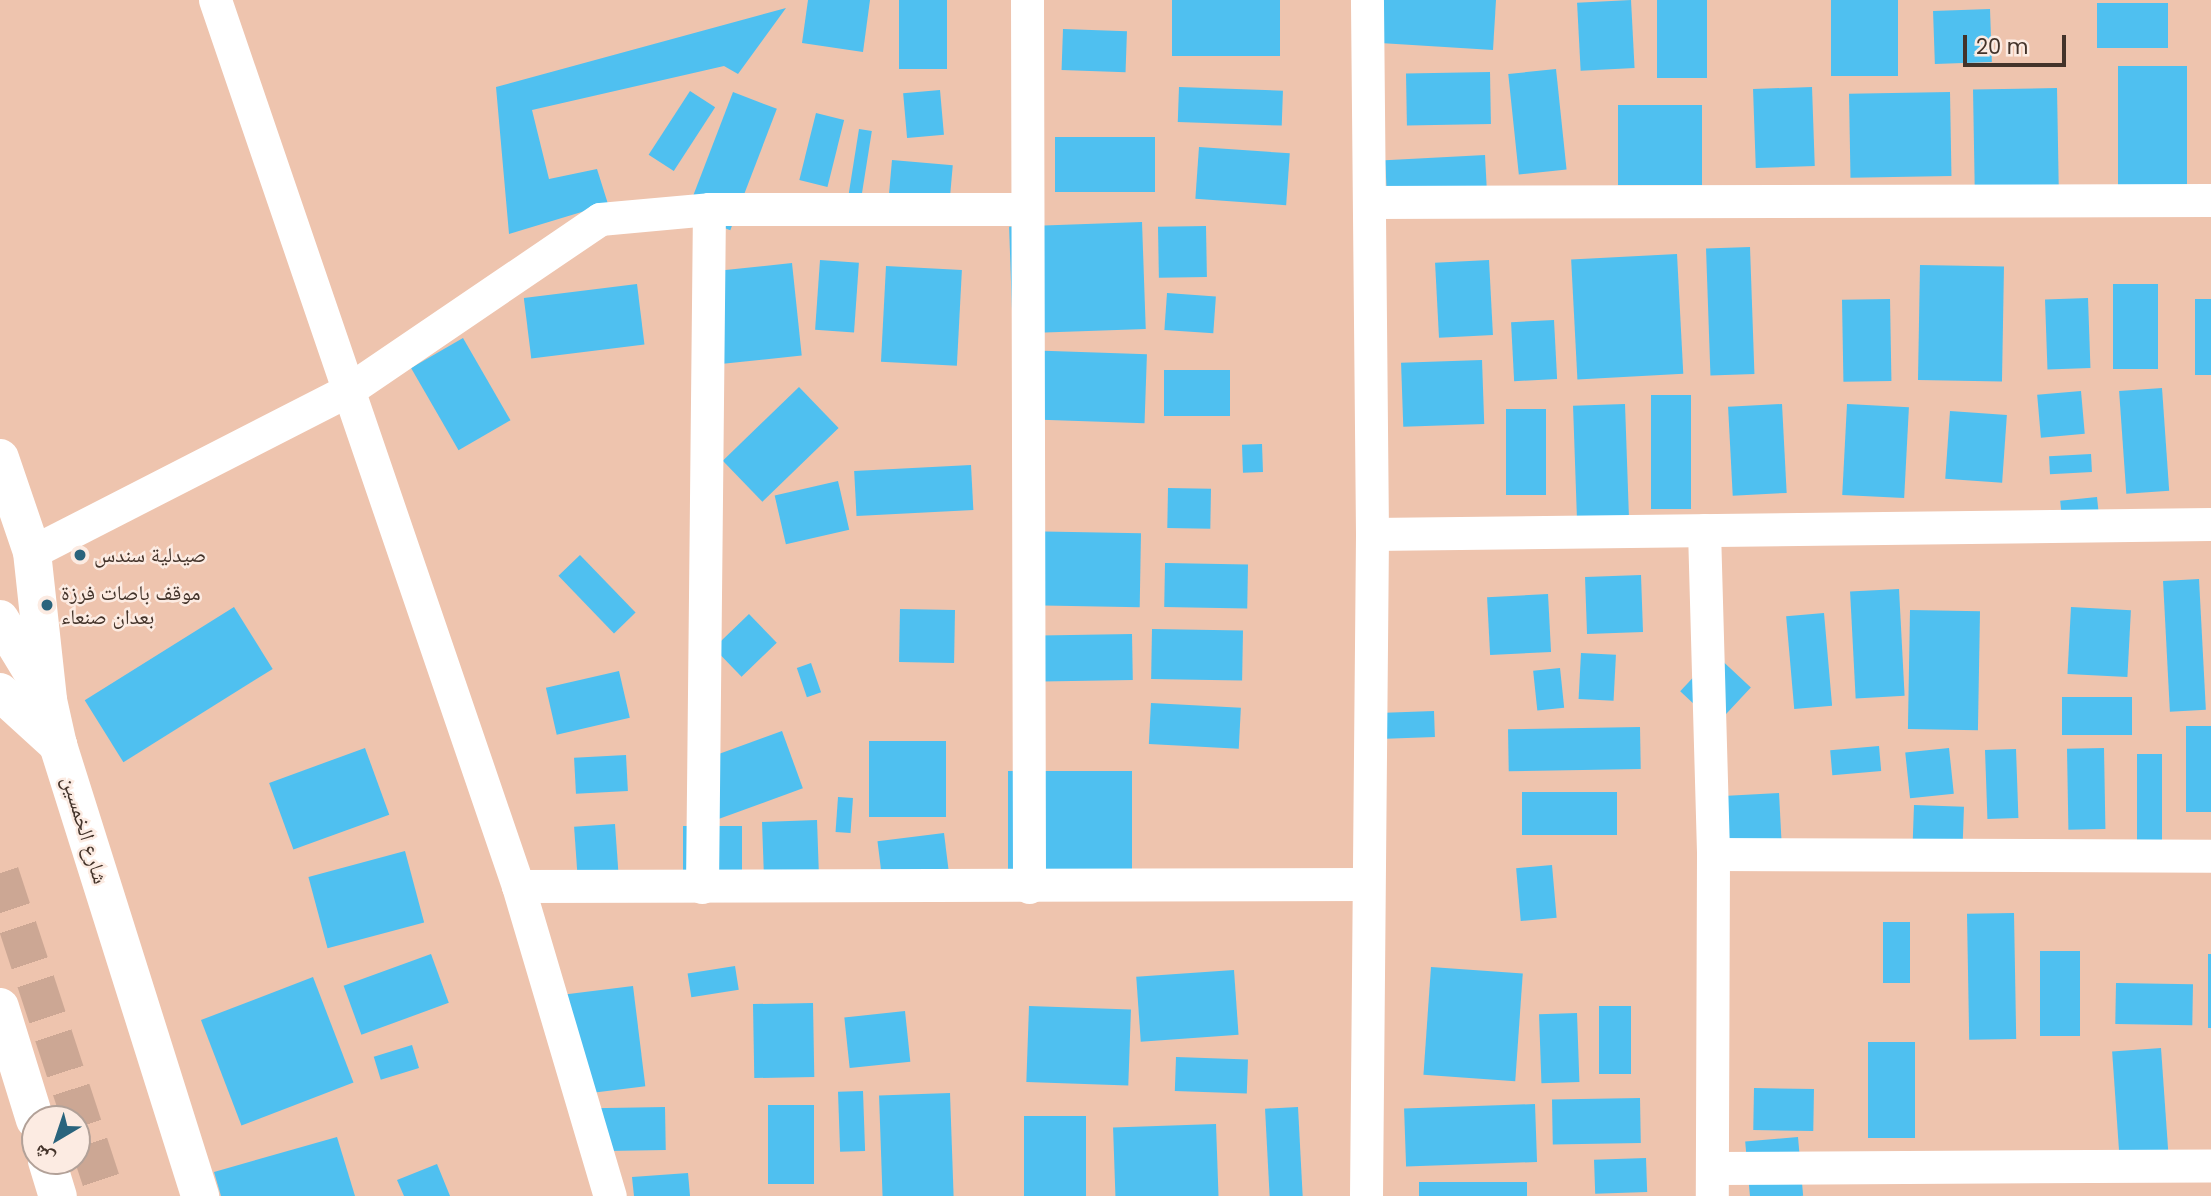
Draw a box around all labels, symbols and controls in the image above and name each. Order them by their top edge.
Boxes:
scale bar [1966,21,2069,65]
text: 20 m [1976,32,2029,61]
place label: صيدلية سندس [94,542,206,568]
marker: صيدلية سندس [72,547,88,563]
place label: موقف باصات فرزة بعدان صنعاء [61,580,201,630]
marker: موقف باصات فرزة بعدان صنعاء [39,597,55,613]
street label: شارع الخمسين [57,773,113,887]
north arrow [21,1105,91,1175]
text: ش [27,1138,60,1172]

